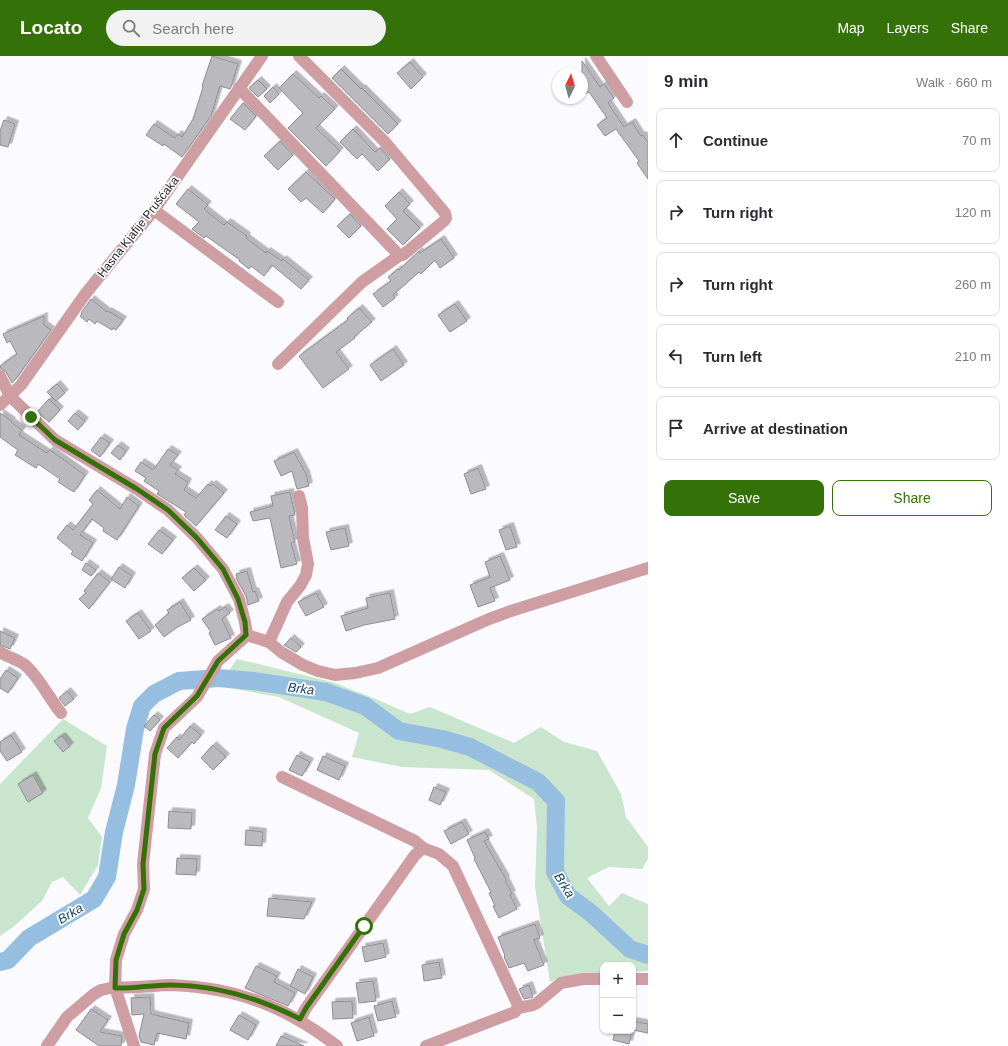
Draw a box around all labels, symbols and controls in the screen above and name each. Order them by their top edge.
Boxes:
search box [106,10,386,46]
text: Locato [20,17,82,38]
icon: search [120,17,142,39]
text: Search here [152,20,234,37]
text: Map [837,20,865,36]
text: Layers [887,20,929,36]
text: Share [951,20,988,36]
north arrow [552,68,588,104]
text: 9 min [664,72,708,91]
text: Walk · 660 m [916,75,992,90]
icon: ahead [665,129,687,151]
text: Continue [703,132,768,149]
text: 70 m [962,133,991,148]
street label: Hasna Kjafije Prušćaka [94,174,182,280]
icon: right [665,201,687,223]
text: Turn right [703,204,773,221]
text: 120 m [955,205,991,220]
icon: right [665,273,687,295]
text: Turn right [703,276,773,293]
text: 260 m [955,277,991,292]
icon: left [665,345,687,367]
text: Turn left [703,348,762,365]
text: 210 m [955,349,991,364]
route end [22,408,40,426]
icon: arrive [665,417,687,439]
text: Arrive at destination [703,420,848,437]
button: Save [664,480,824,516]
button: Share [832,480,992,516]
water label: Brka [287,679,315,698]
water label: Brka [551,870,578,901]
water label: Brka [55,900,86,927]
route start [355,917,373,935]
map controls [600,962,636,1034]
button: + [600,962,636,998]
button: − [600,998,636,1034]

